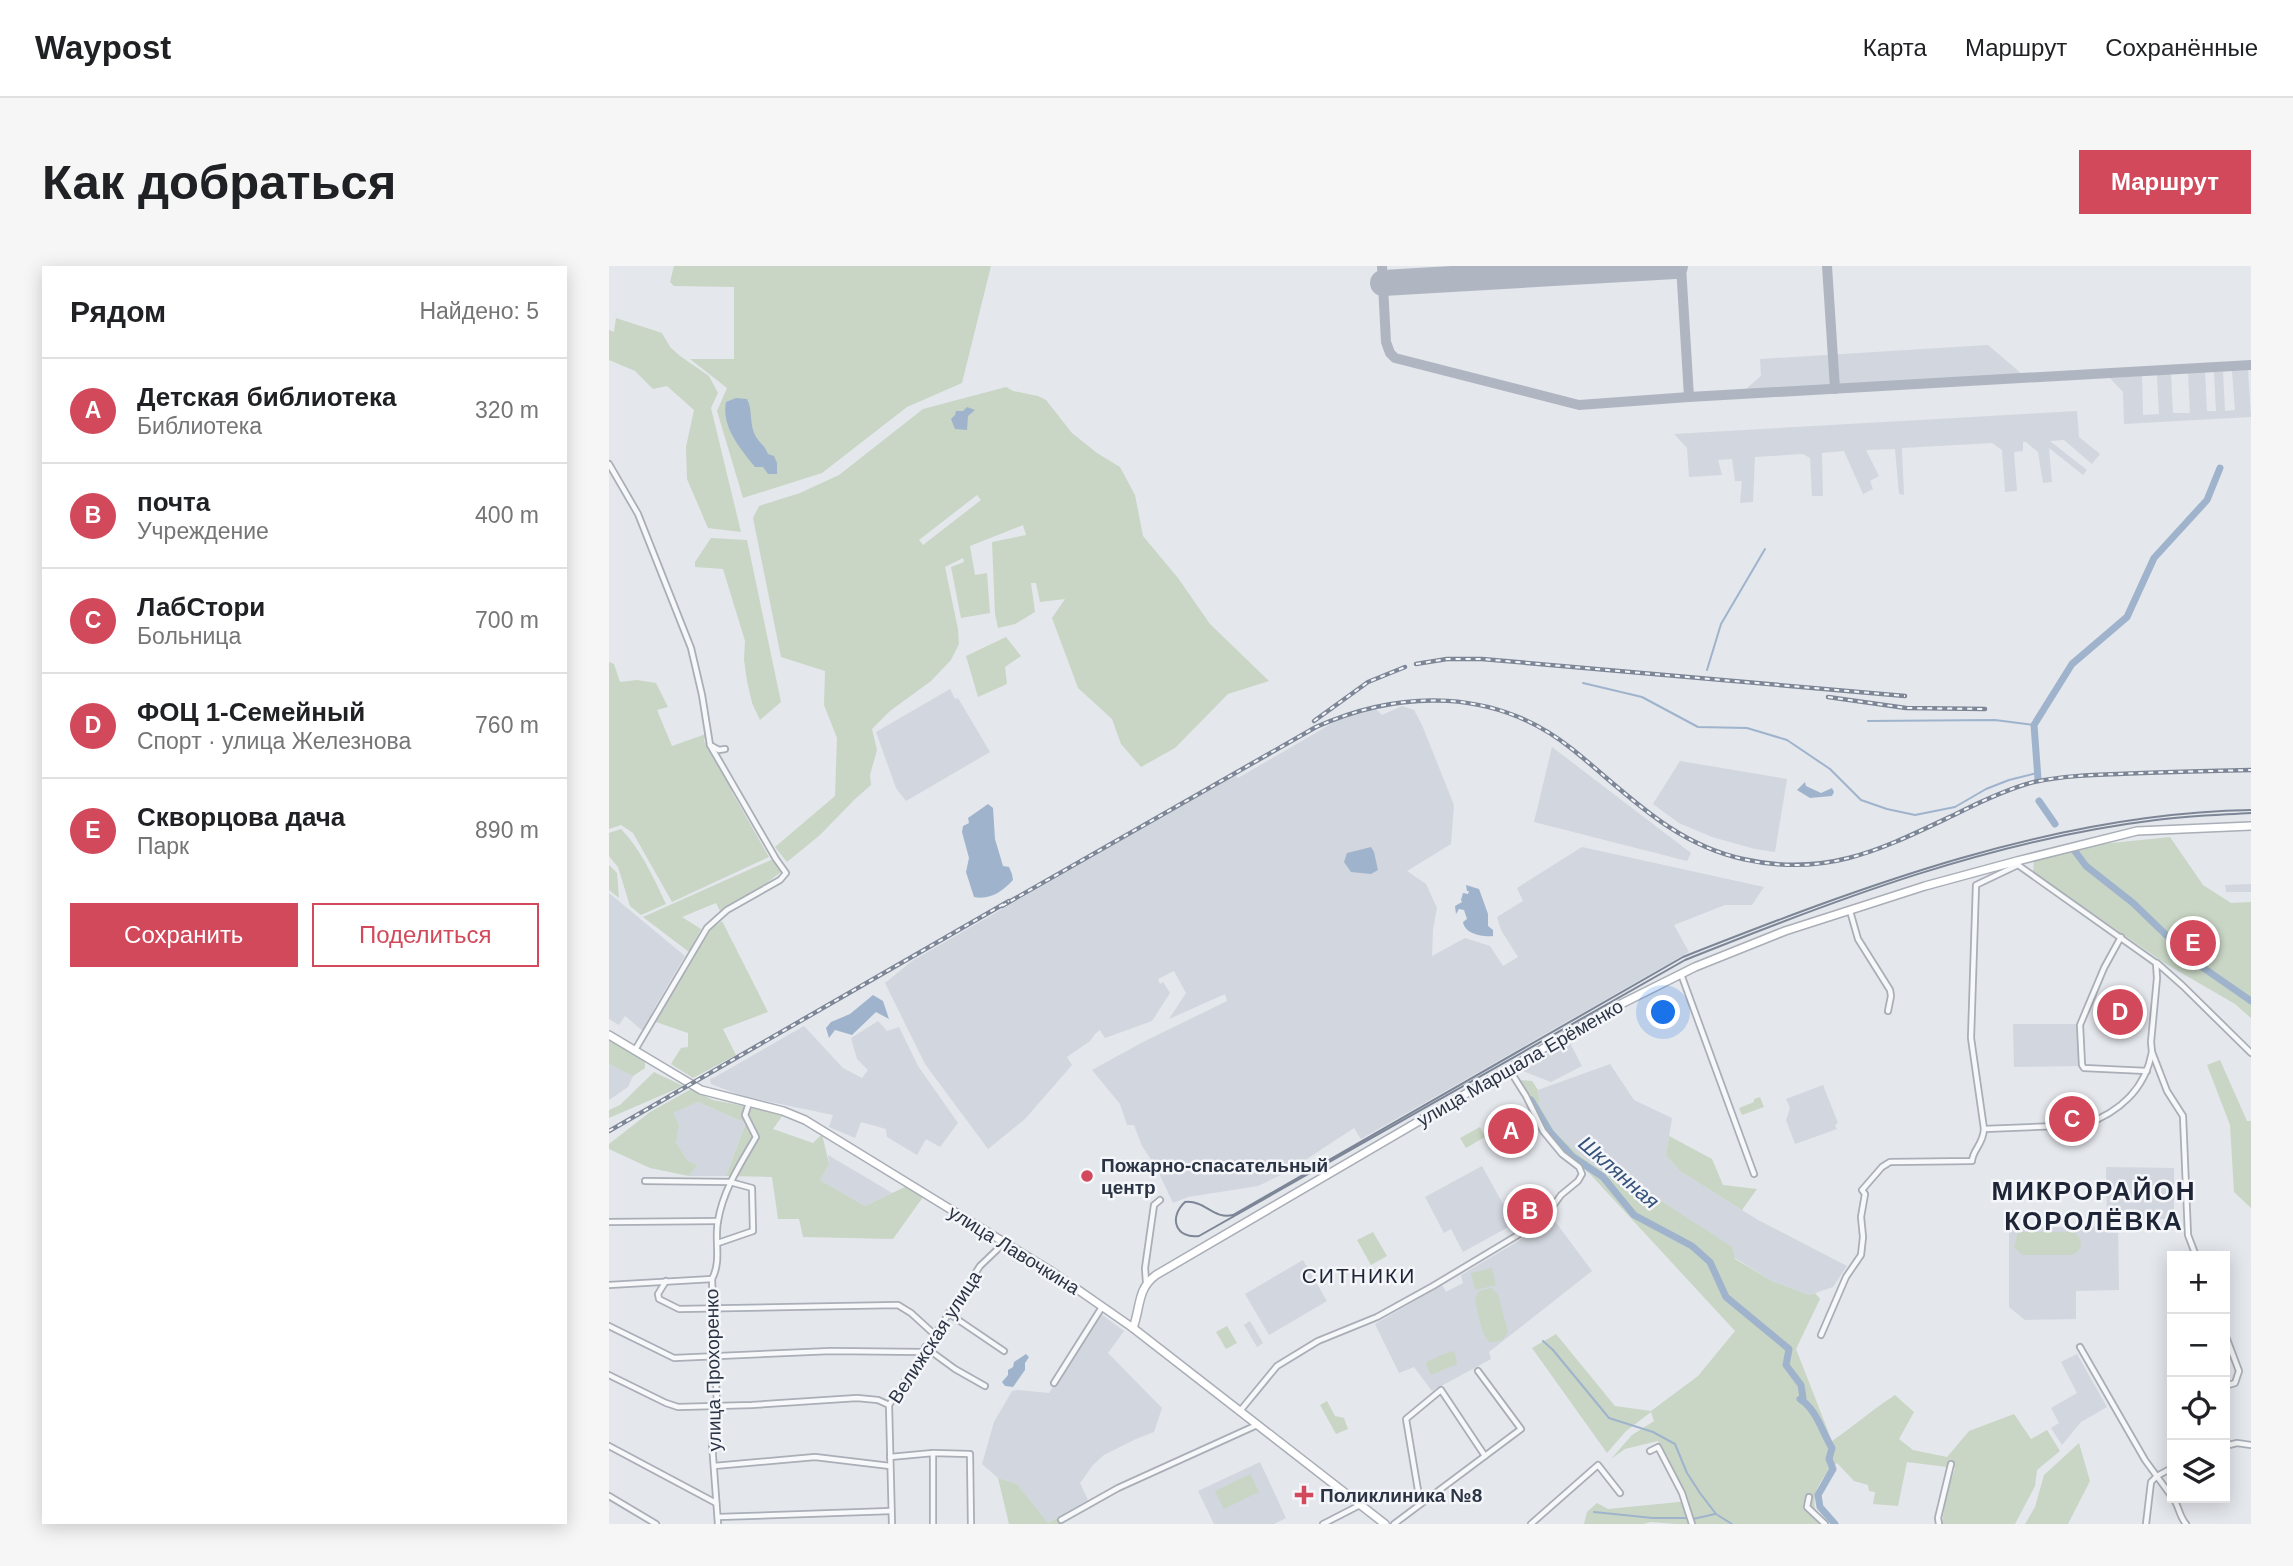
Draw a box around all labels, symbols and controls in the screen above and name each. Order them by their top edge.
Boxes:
text: Waypost [35,29,171,66]
text: Карта [1863,34,1927,61]
text: Маршрут [1965,34,2067,61]
text: Сохранённые [2105,34,2258,61]
button: Маршрут [2079,150,2251,214]
text: Как добраться [42,155,396,209]
text: Рядом [70,295,166,328]
text: Найдено: 5 [419,298,539,324]
text: Детская библиотека [137,382,397,412]
text: A [85,397,101,423]
text: 320 m [475,397,539,423]
text: Библиотека [137,413,262,439]
text: почта [137,487,210,517]
text: B [85,502,101,528]
text: 400 m [475,502,539,528]
text: Учреждение [137,518,269,544]
text: ЛабСтори [137,592,265,622]
text: C [85,607,101,633]
text: 700 m [475,607,539,633]
text: Больница [137,623,241,649]
text: ФОЦ 1-Семейный [137,697,365,727]
text: D [85,712,101,738]
text: 760 m [475,712,539,738]
text: Спорт · улица Железнова [137,728,411,754]
text: Скворцова дача [137,802,345,832]
text: E [85,817,101,843]
text: 890 m [475,817,539,843]
text: Парк [137,833,189,859]
button: Сохранить [70,903,298,967]
button: Поделиться [312,903,539,967]
pin: E [2170,917,2216,969]
pin: D [2097,986,2143,1038]
street label: улица Маршала Ерёменко [1413,995,1627,1131]
your location [1646,995,1680,1029]
pin: C [2049,1093,2095,1145]
pin: A [1488,1105,1534,1157]
water label: Шклянная [1574,1131,1664,1213]
place label: Пожарно-спасательный центр [1101,1155,1328,1198]
marker: Пожарно-спасательный центр [1079,1168,1095,1184]
district label: МИКРОРАЙОН КОРОЛЁВКА [1992,1176,2196,1236]
pin: B [1507,1185,1553,1237]
street label: улица Лавочкина [945,1201,1084,1299]
map controls [2167,1251,2230,1503]
button: + [2167,1251,2230,1314]
district label: СИТНИКИ [1302,1264,1416,1287]
street label: Велижская улица [884,1267,986,1407]
street label: улица Прохоренко [701,1288,725,1452]
button: − [2167,1314,2230,1377]
button: locate [2167,1377,2230,1440]
button: layers [2167,1440,2230,1503]
marker: Поликлиника №8 [1294,1485,1314,1505]
place label: Поликлиника №8 [1320,1485,1482,1506]

